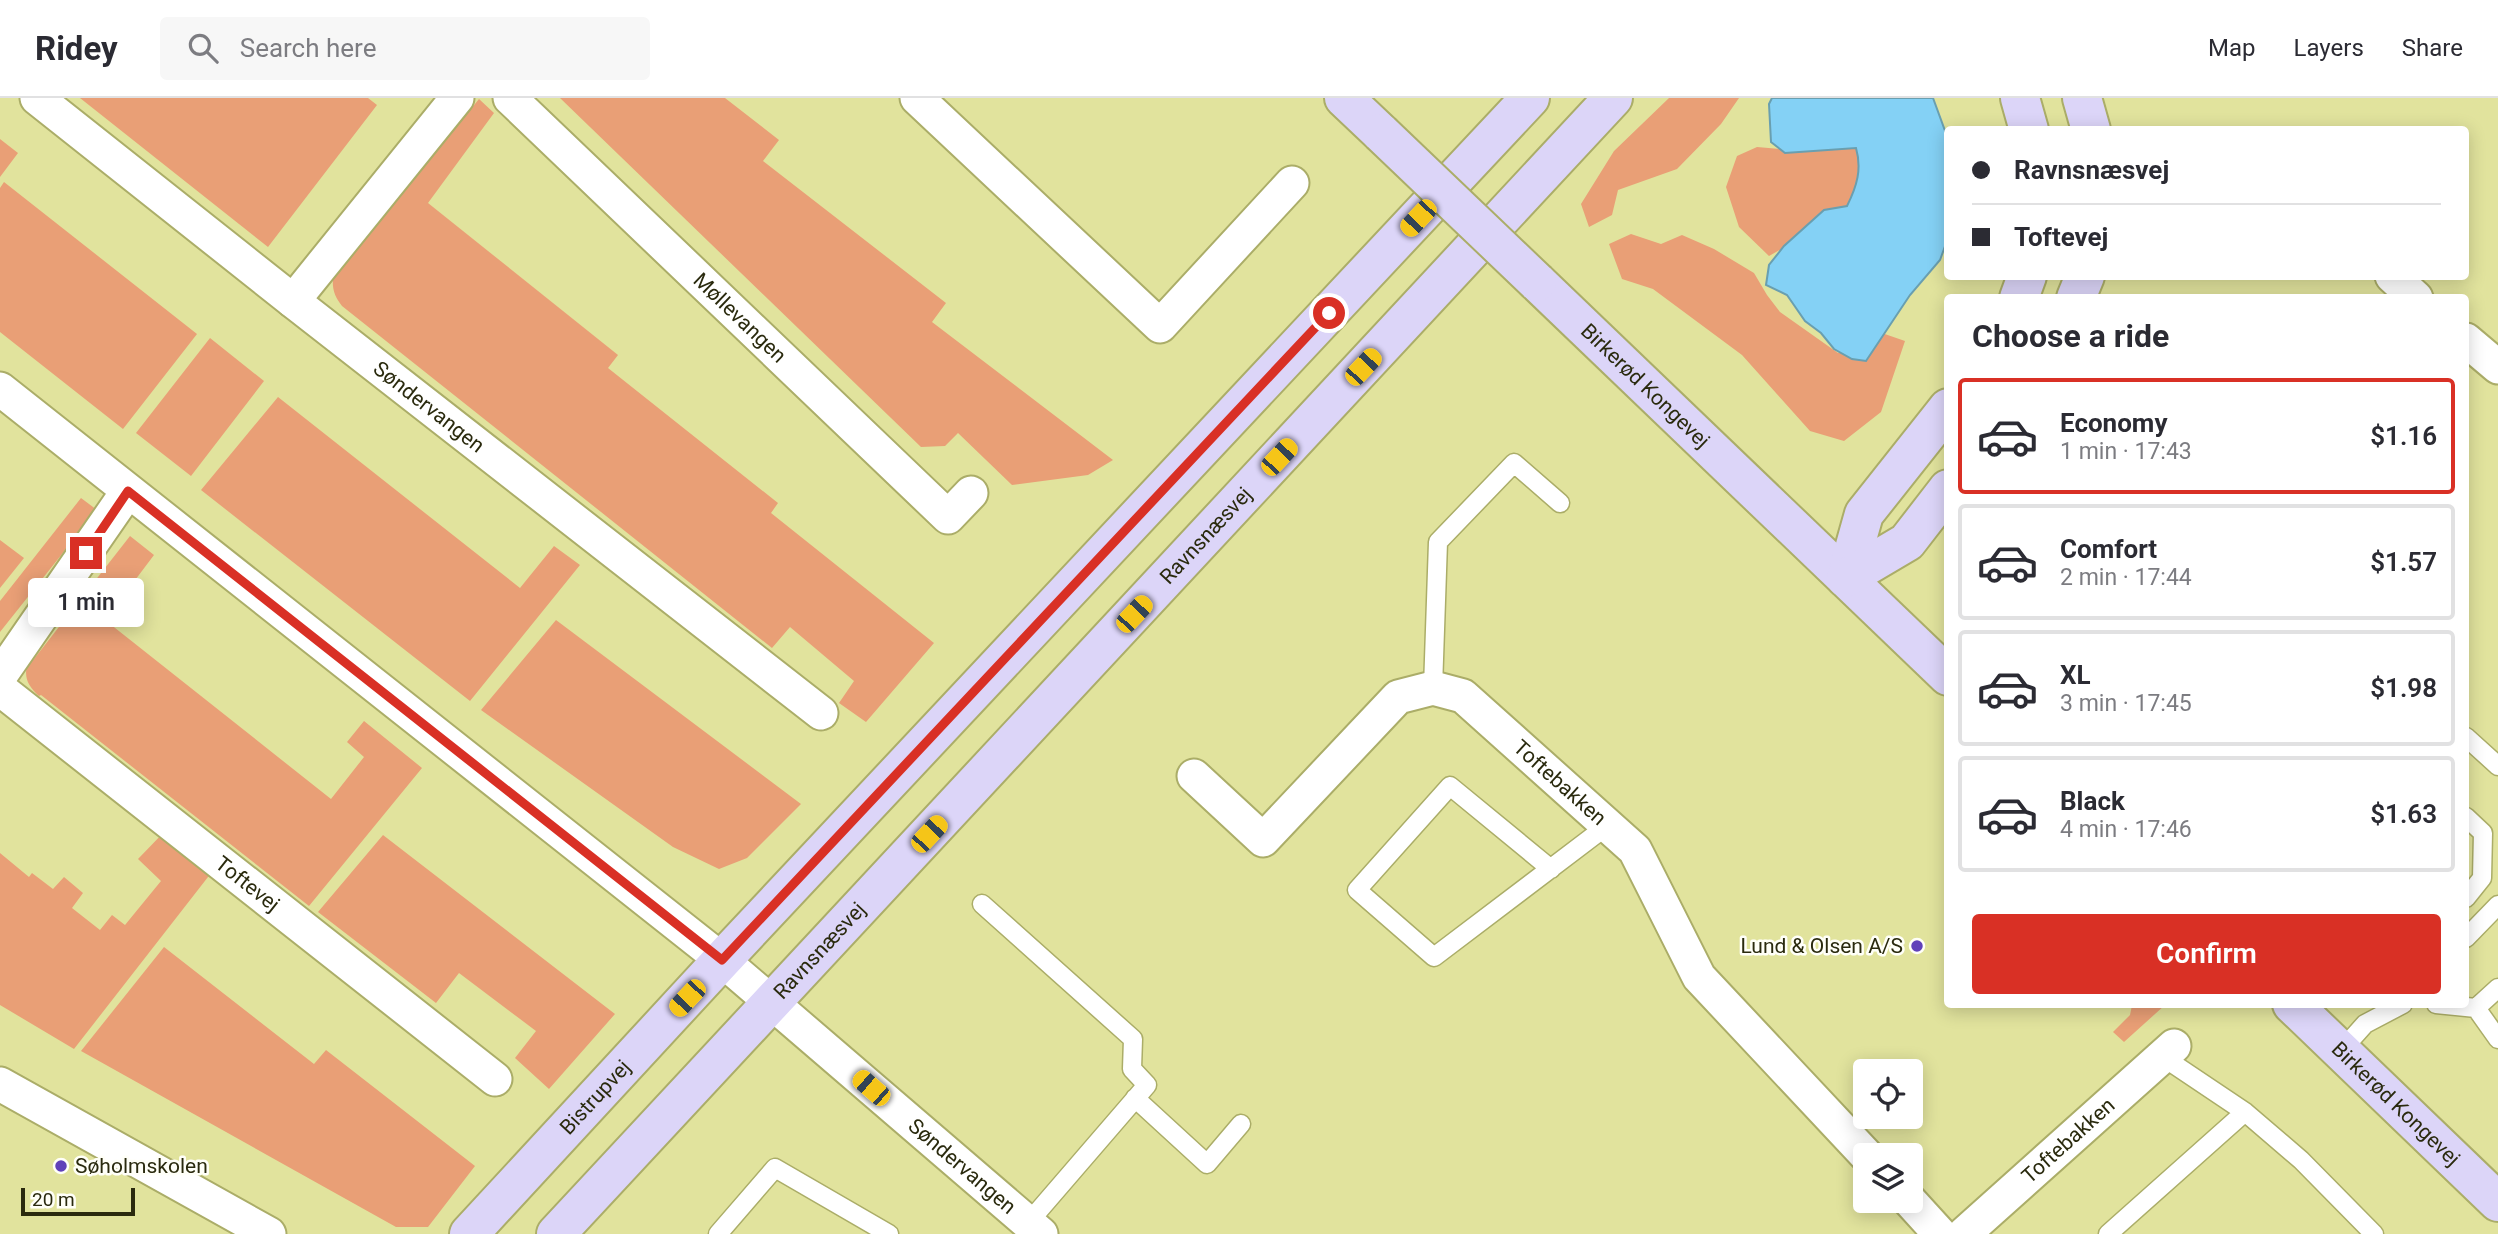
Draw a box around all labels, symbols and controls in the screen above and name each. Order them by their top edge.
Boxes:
search box [160,17,650,80]
text: Ridey [35,29,118,68]
icon: search [184,29,222,67]
text: Search here [240,33,376,63]
text: Map [2208,34,2256,62]
text: Layers [2294,34,2364,62]
text: Share [2402,34,2463,62]
text: Ravnsnæsvej [2014,155,2169,185]
car [1396,195,1441,241]
text: Toftevej [2014,222,2108,252]
street label: Møllevangen [688,268,791,368]
route start [1313,297,1345,329]
text: Choose a ride [1972,317,2169,355]
street label: Birkerød Kongevej [1576,319,1714,453]
car [1341,344,1386,390]
street label: Søndervangen [369,356,489,458]
icon: car [1976,405,2039,468]
text: Economy [2060,408,2167,438]
text: $1.16 [2370,421,2437,451]
car [1257,434,1302,480]
text: 1 min · 17:43 [2060,438,2192,465]
street label: Ravnsnæsvej [1155,482,1257,589]
icon: car [1976,531,2039,594]
text: Comfort [2060,534,2157,564]
route end [70,537,102,569]
text: $1.57 [2370,547,2437,577]
text: 2 min · 17:44 [2060,564,2192,591]
callout: 1 min [28,578,144,626]
text: 1 min [57,589,115,616]
car [1112,591,1157,637]
icon: car [1976,657,2039,720]
text: XL [2060,660,2091,690]
text: $1.98 [2370,673,2437,703]
text: 3 min · 17:45 [2060,690,2192,717]
street label: Toftebakken [1509,735,1611,830]
icon: car [1976,783,2039,846]
text: Black [2060,786,2125,816]
text: $1.63 [2370,799,2437,829]
car [907,811,952,857]
text: 4 min · 17:46 [2060,816,2192,843]
street label: Toftevej [211,851,284,917]
street label: Ravnsnæsvej [769,897,870,1004]
button: Confirm [1972,914,2441,994]
place label: Lund & Olsen A/S [1740,934,1903,958]
marker: Lund & Olsen A/S [1909,938,1925,954]
car [665,975,710,1021]
street label: Birkerød Kongevej [2327,1037,2465,1171]
street label: Bistrupvej [555,1055,635,1139]
map controls [1853,1059,1923,1213]
button: locate [1853,1059,1923,1129]
car [849,1066,894,1110]
street label: Toftebakken [2017,1093,2119,1188]
street label: Søndervangen [903,1113,1021,1219]
button: layers [1853,1143,1923,1213]
place label: Søholmskolen [75,1154,208,1178]
marker: Søholmskolen [53,1158,69,1174]
scale bar [21,1185,135,1217]
text: 20 m [32,1188,75,1211]

